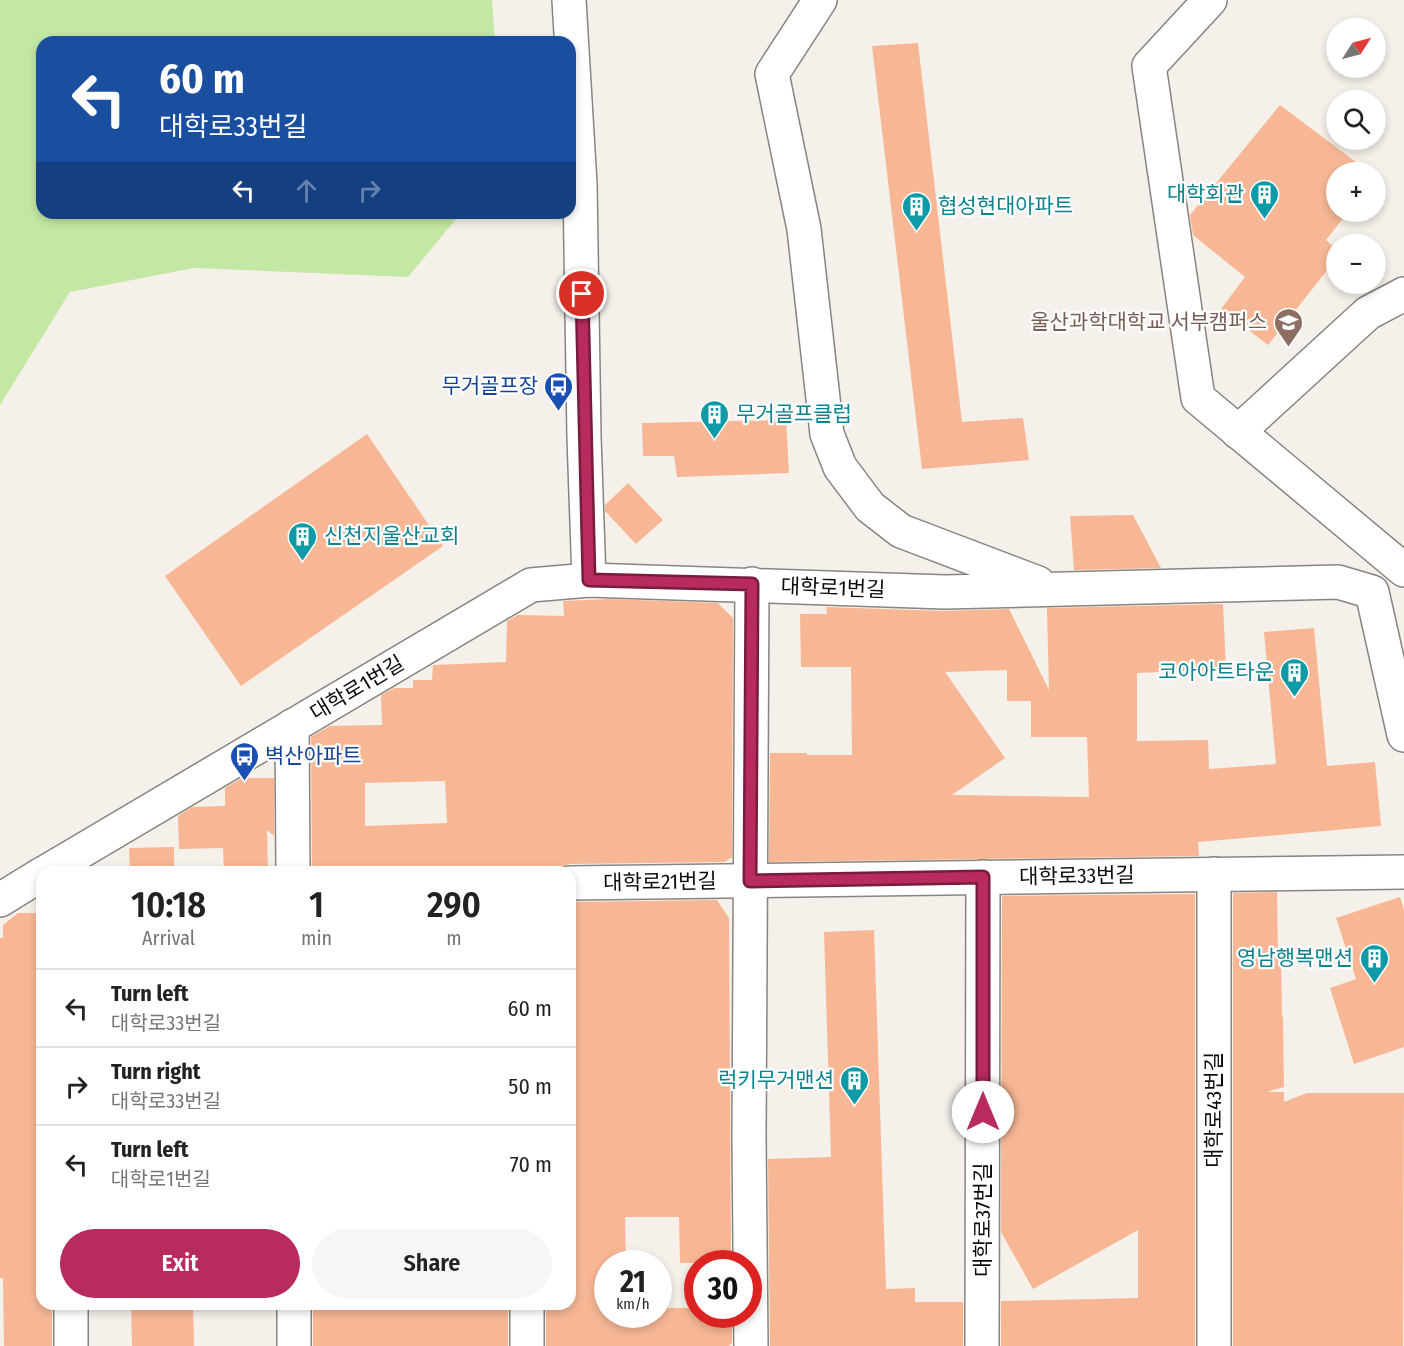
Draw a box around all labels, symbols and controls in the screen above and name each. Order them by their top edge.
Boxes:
north arrow [1326,18,1386,78]
map controls [1326,18,1386,294]
text: 60 m [159,54,245,104]
icon: left [60,60,138,138]
button: search [1326,90,1386,150]
text: 대학로33번길 [159,111,308,143]
button: + [1326,162,1386,222]
icon: left [227,174,260,207]
icon: ahead [290,174,323,207]
icon: right [353,174,386,207]
building icon: 대학회관 [1249,178,1281,220]
place label: 대학회관 [1167,181,1244,207]
building icon: 협성현대아파트 [901,190,933,232]
place label: 협성현대아파트 [938,193,1073,219]
button: − [1326,234,1386,294]
pin [556,268,607,319]
icon: arrive [565,277,598,310]
school or university icon: 울산과학대학교 서부캠퍼스 [1272,306,1304,348]
place label: 울산과학대학교 서부캠퍼스 [1030,309,1267,335]
bus stop icon: 무거골프장 [543,370,575,412]
place label: 무거골프장 [441,373,538,399]
building icon: 무거골프클럽 [699,398,731,440]
place label: 무거골프클럽 [736,401,852,427]
building icon: 신천지울산교회 [287,520,319,562]
place label: 신천지울산교회 [324,523,459,549]
street label: 대학로1번길 [780,573,886,603]
street label: 대학로1번길 [305,650,409,726]
building icon: 코아아트타운 [1279,656,1311,698]
place label: 코아아트타운 [1158,659,1274,685]
bus stop icon: 벽산아파트 [228,740,260,782]
place label: 벽산아파트 [265,743,362,769]
street label: 대학로33번길 [1019,862,1135,890]
street label: 대학로21번길 [603,868,717,896]
text: 10:18 [131,883,206,927]
text: 1 [309,883,324,927]
text: 290 [427,883,481,927]
text: Arrival [142,926,195,950]
text: min [301,926,332,950]
text: m [446,926,462,950]
building icon: 영남행복맨션 [1358,942,1390,984]
place label: 영남행복맨션 [1237,945,1353,971]
text: Turn left [111,980,189,1007]
icon: left [60,992,93,1025]
text: 60 m [508,995,552,1022]
text: 대학로33번길 [111,1011,221,1035]
street label: 대학로43번길 [1201,1052,1227,1168]
text: Turn right [111,1058,200,1085]
building icon: 럭키무거맨션 [839,1064,871,1106]
place label: 럭키무거맨션 [718,1067,834,1093]
icon: right [60,1070,93,1103]
text: 50 m [508,1073,552,1100]
position arrow [951,1080,1015,1144]
text: 대학로33번길 [111,1089,221,1113]
text: Turn left [111,1136,189,1163]
icon: left [60,1148,93,1181]
text: 70 m [510,1151,552,1178]
street label: 대학로37번길 [970,1163,996,1277]
text: 대학로1번길 [111,1167,211,1191]
button: Exit [60,1229,300,1298]
button: Share [312,1229,552,1298]
speed limit sign: 30 [684,1250,762,1328]
text: 21 [620,1264,646,1300]
text: km/h [616,1295,650,1313]

